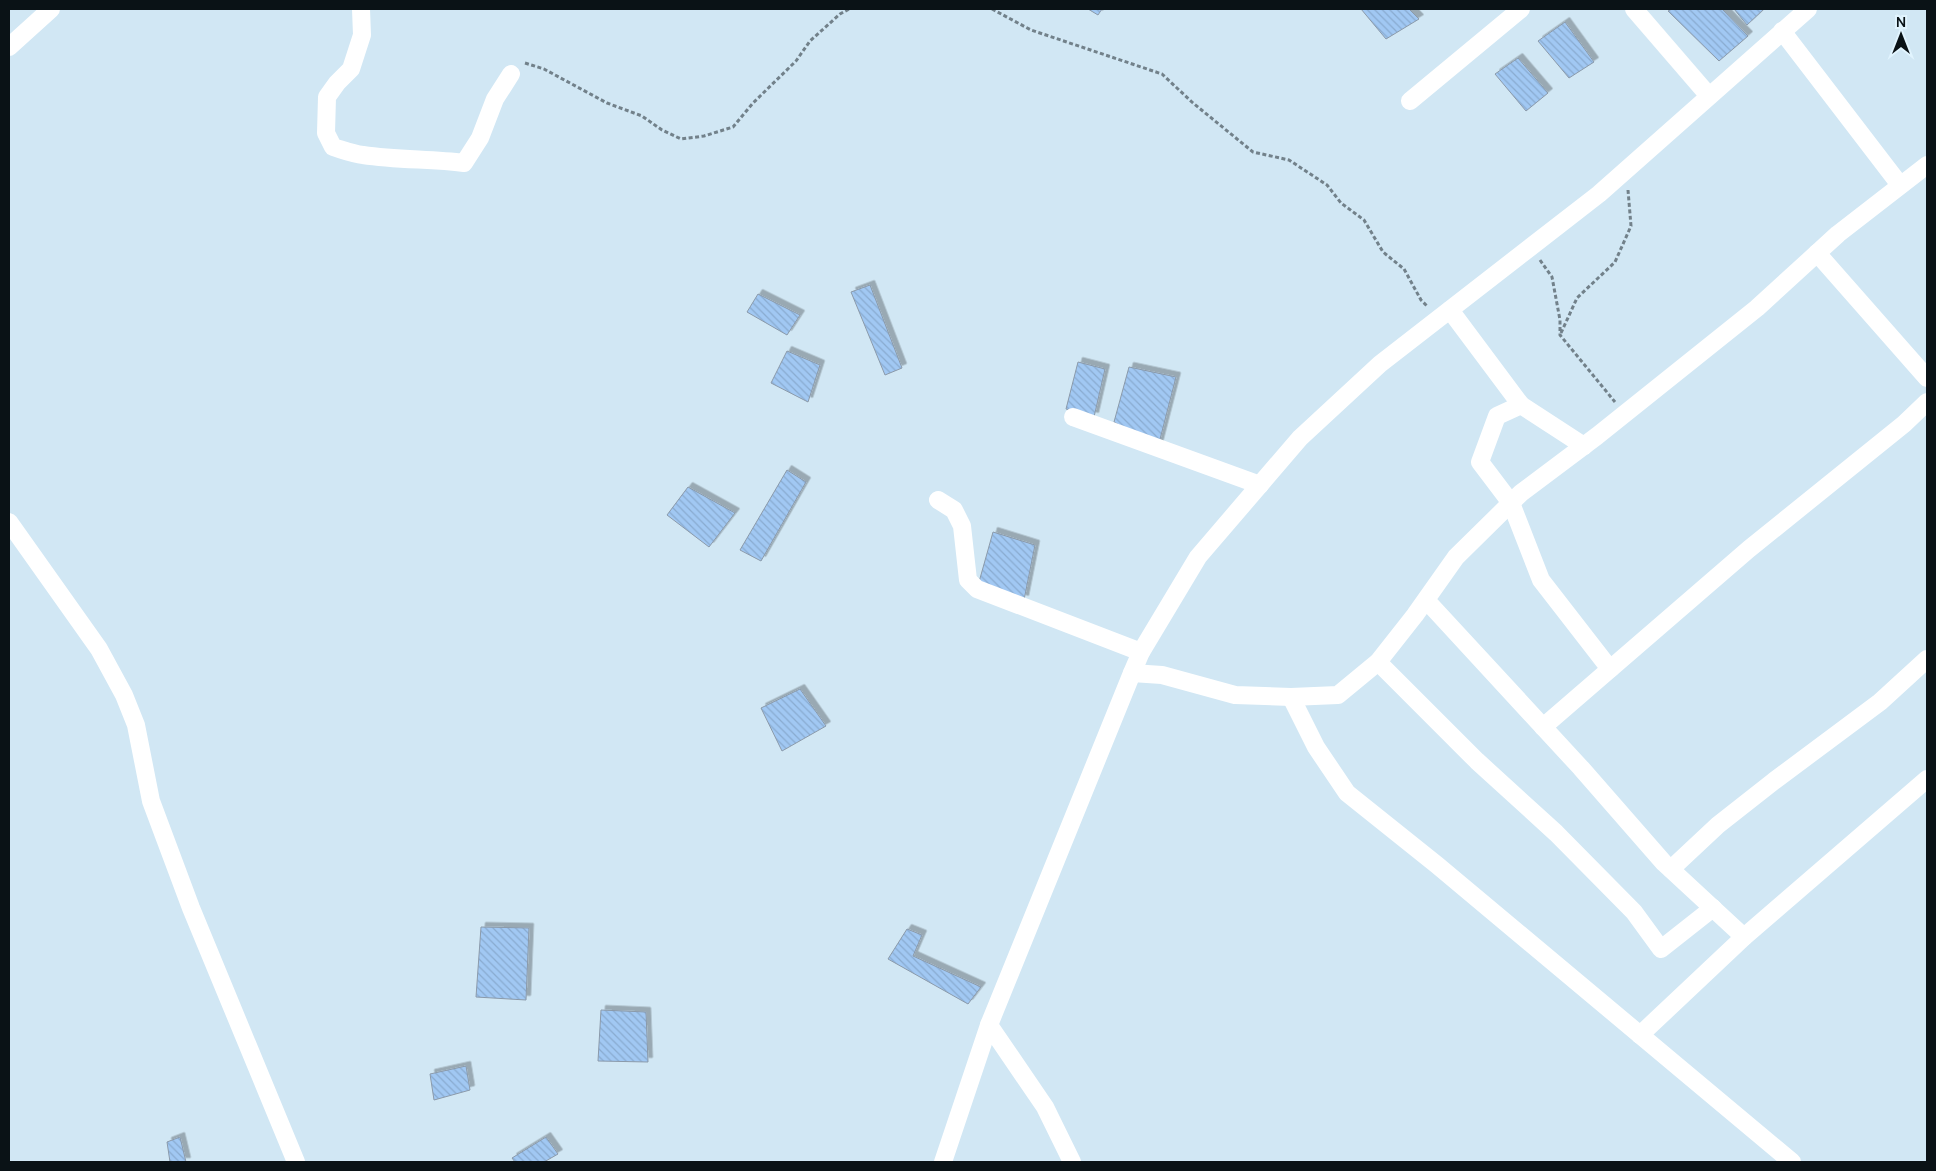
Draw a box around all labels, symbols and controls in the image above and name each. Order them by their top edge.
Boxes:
north arrow [1876,10,1926,60]
text: N [1896,12,1906,31]

